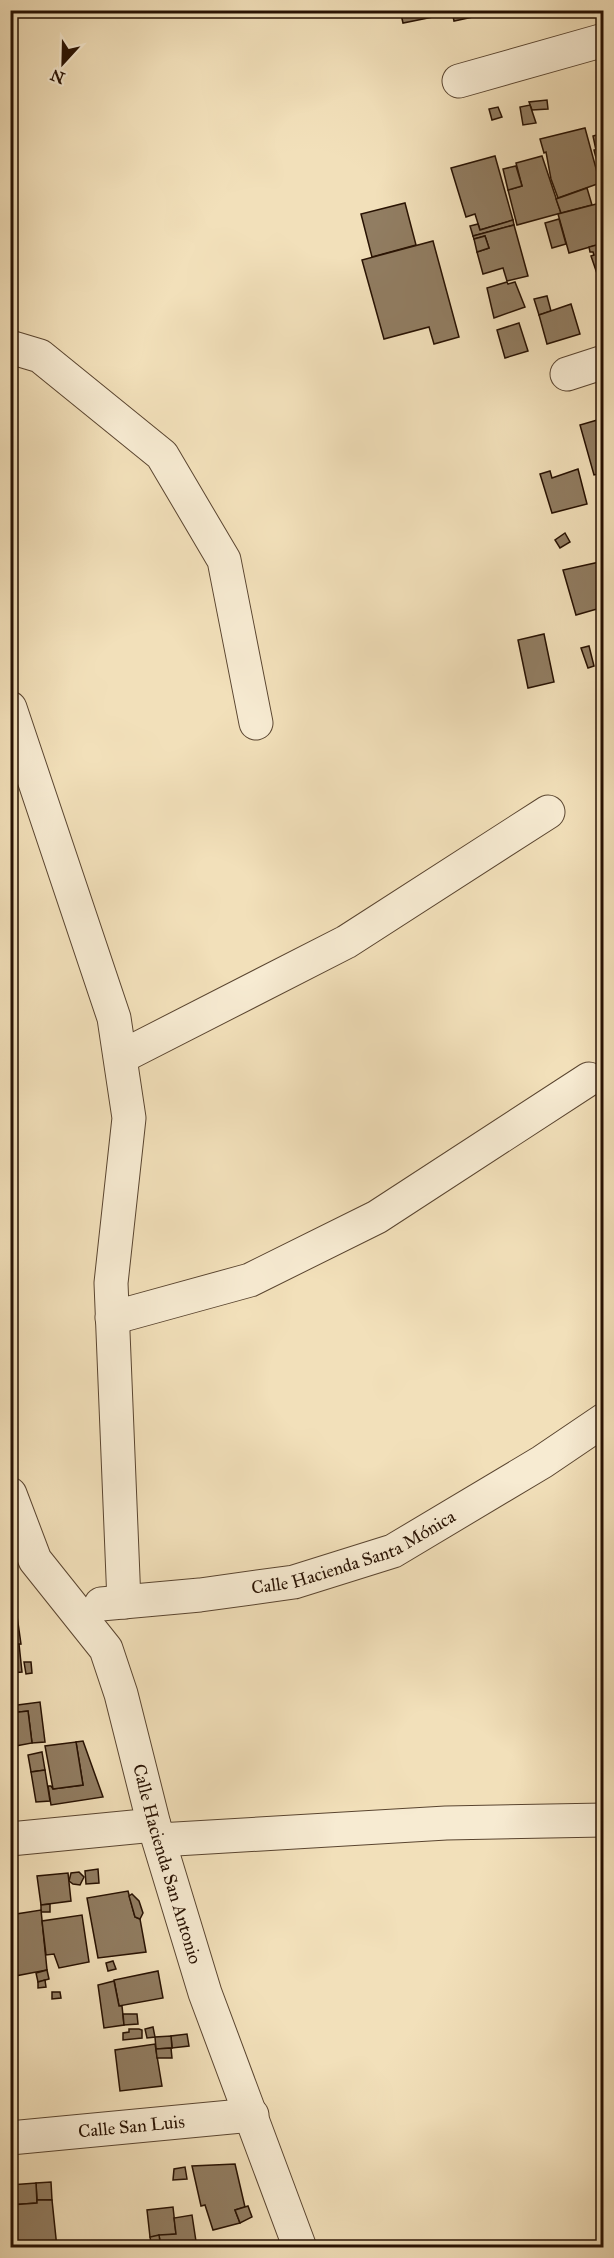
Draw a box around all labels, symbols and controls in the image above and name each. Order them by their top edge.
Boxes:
north arrow [33,33,93,93]
text: N [47,65,67,88]
street label: Calle Hacienda Santa Mónica [250,1505,460,1599]
street label: Calle Hacienda San Antonio [128,1762,207,1967]
street label: Calle San Luis [77,2110,186,2142]

